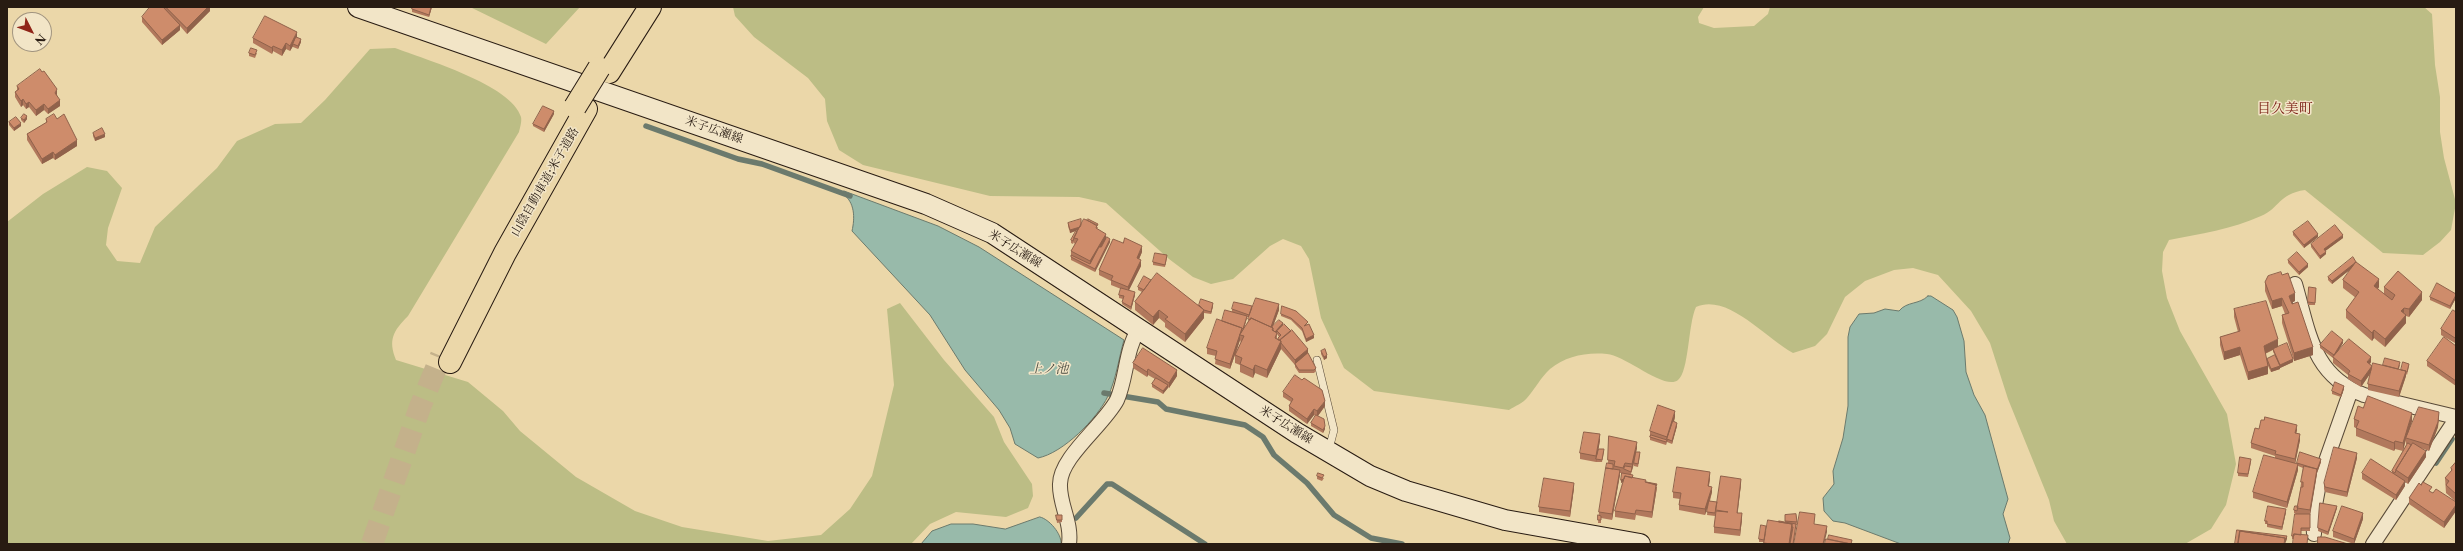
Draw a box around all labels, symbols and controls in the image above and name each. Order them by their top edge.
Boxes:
north arrow [12,12,52,52]
text: N [32,31,49,48]
district label: 目久美町 [2257,101,2313,117]
street label: 米子広瀬線 [683,113,745,147]
street label: 山陰自動車道;米子道路 [508,125,582,239]
street label: 米子広瀬線 [986,227,1044,271]
water label: 上ノ池 [1030,361,1068,377]
street label: 米子広瀬線 [1257,403,1315,447]

